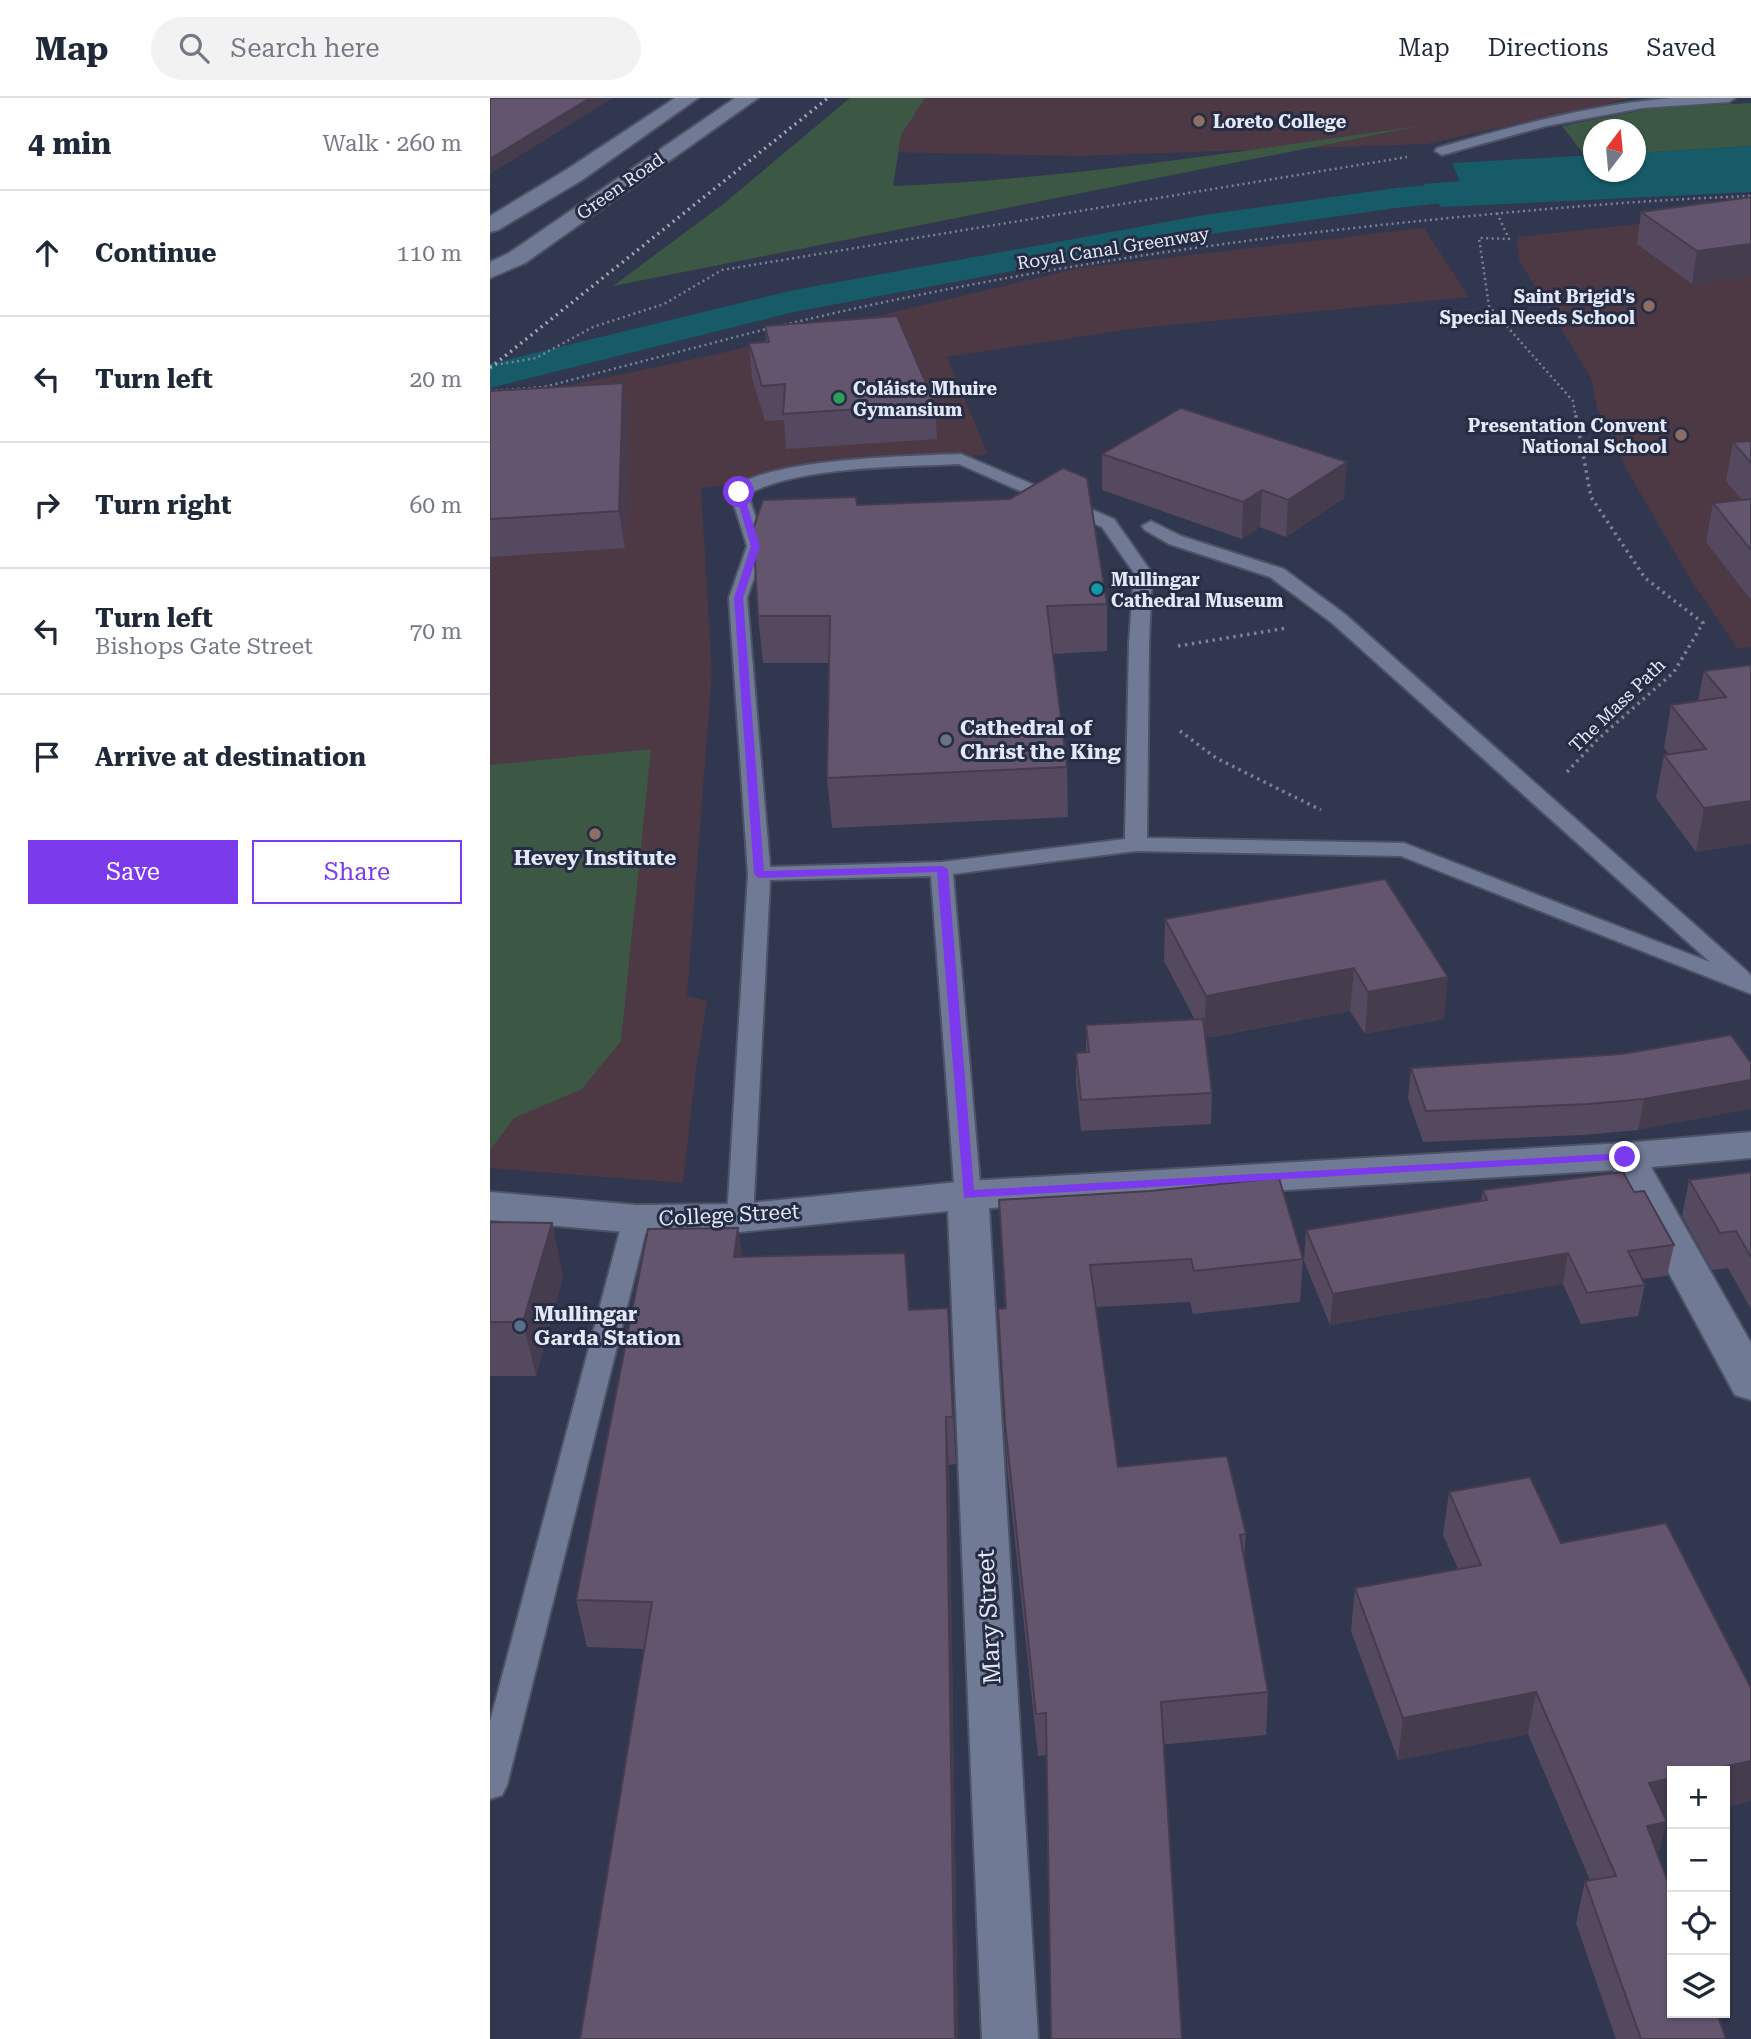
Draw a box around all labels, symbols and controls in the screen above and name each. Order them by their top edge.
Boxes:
search box [151,17,641,80]
text: Map [35,29,109,68]
icon: search [175,29,213,67]
text: Search here [231,33,380,63]
text: Map [1398,34,1450,62]
text: Directions [1488,34,1608,62]
text: Saved [1646,34,1716,62]
place label: Loreto College [1213,111,1347,132]
marker: Loreto College [1191,113,1207,129]
north arrow [1583,119,1646,182]
text: 4 min [28,126,111,161]
text: Walk · 260 m [323,130,462,157]
street label: Green Road [572,148,668,224]
street label: Royal Canal Greenway [1015,222,1211,274]
icon: ahead [28,234,66,272]
text: Continue [95,238,217,268]
text: 110 m [397,240,462,267]
place label: Saint Brigid's Special Needs School [1440,286,1635,328]
marker: Saint Brigid's Special Needs School [1641,298,1657,314]
icon: left [28,360,66,398]
text: Turn left [95,364,213,394]
text: 20 m [409,366,462,393]
place label: Coláiste Mhuire Gymansium [853,378,998,420]
marker: Coláiste Mhuire Gymansium [831,390,847,406]
place label: Presentation Convent National School [1468,415,1667,457]
marker: Presentation Convent National School [1673,427,1689,443]
route start [723,476,754,507]
icon: right [28,486,66,524]
text: Turn right [95,490,231,520]
text: 60 m [409,492,462,519]
place label: Mullingar Cathedral Museum [1111,569,1284,611]
marker: Mullingar Cathedral Museum [1089,581,1105,597]
text: Turn left [95,603,213,633]
icon: left [28,612,66,650]
text: 70 m [409,618,462,645]
text: Bishops Gate Street [95,633,313,660]
street label: The Mass Path [1565,654,1670,756]
place label: Cathedral of Christ the King [960,716,1121,764]
marker: Cathedral of Christ the King [938,732,954,748]
icon: arrive [28,738,66,776]
text: Arrive at destination [95,742,366,772]
marker: Hevey Institute [587,826,603,842]
button: Save [28,840,238,904]
button: Share [252,840,462,904]
place label: Hevey Institute [514,846,676,870]
route end [1609,1141,1640,1172]
street label: College Street [658,1199,800,1231]
place label: Mullingar Garda Station [534,1302,681,1350]
marker: Mullingar Garda Station [512,1318,528,1334]
street label: Mary Street [971,1549,1007,1685]
map controls [1667,1766,1730,2018]
button: + [1667,1766,1730,1829]
button: − [1667,1829,1730,1892]
button: locate [1667,1892,1730,1955]
button: layers [1667,1955,1730,2018]

